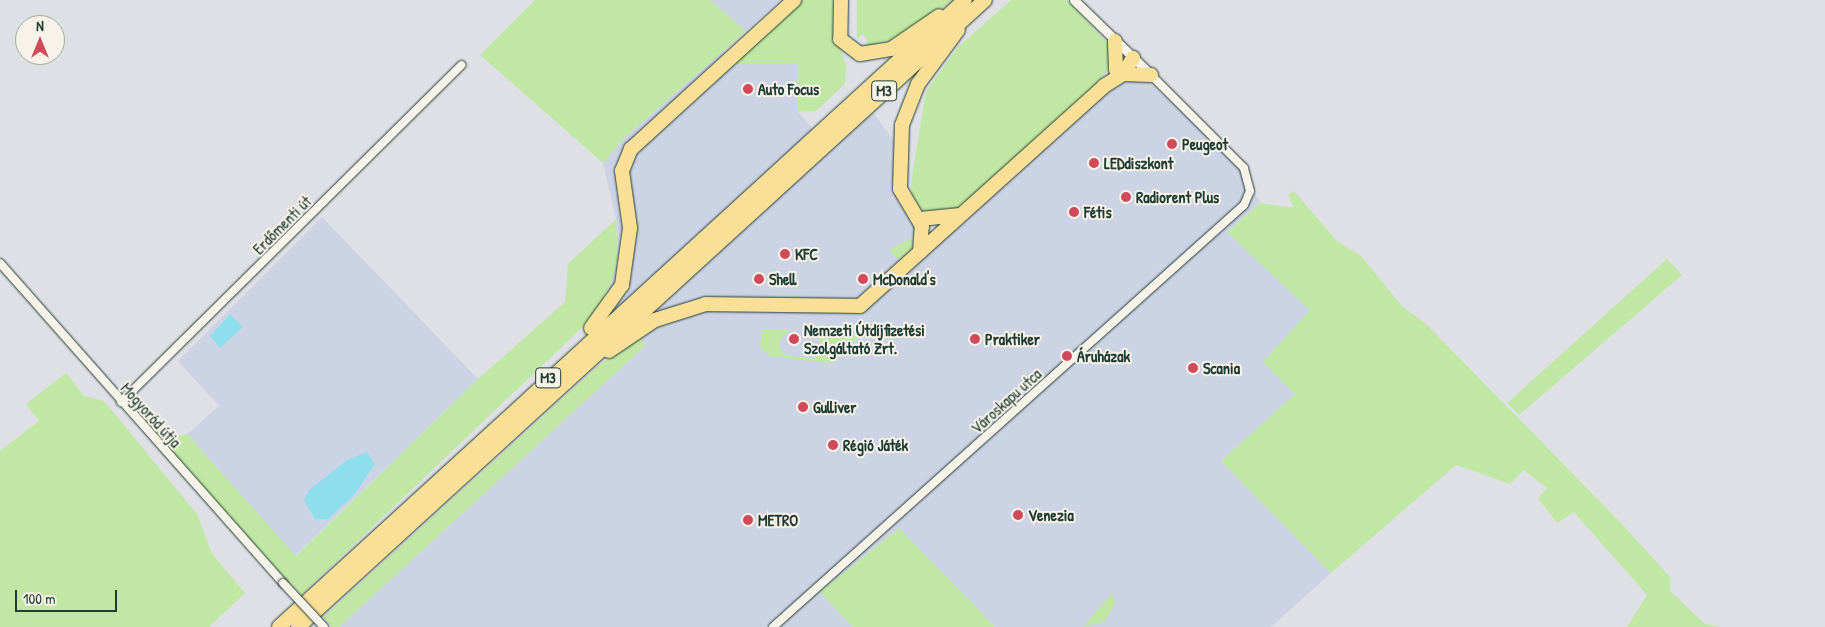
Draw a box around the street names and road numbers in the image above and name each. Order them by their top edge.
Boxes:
road number: M3 [870,78,898,104]
street label: Erdőmenti út [249,192,315,258]
street label: Városkapu utca [967,364,1045,438]
road number: M3 [534,366,562,390]
street label: Mogyoród útja [117,379,185,451]

